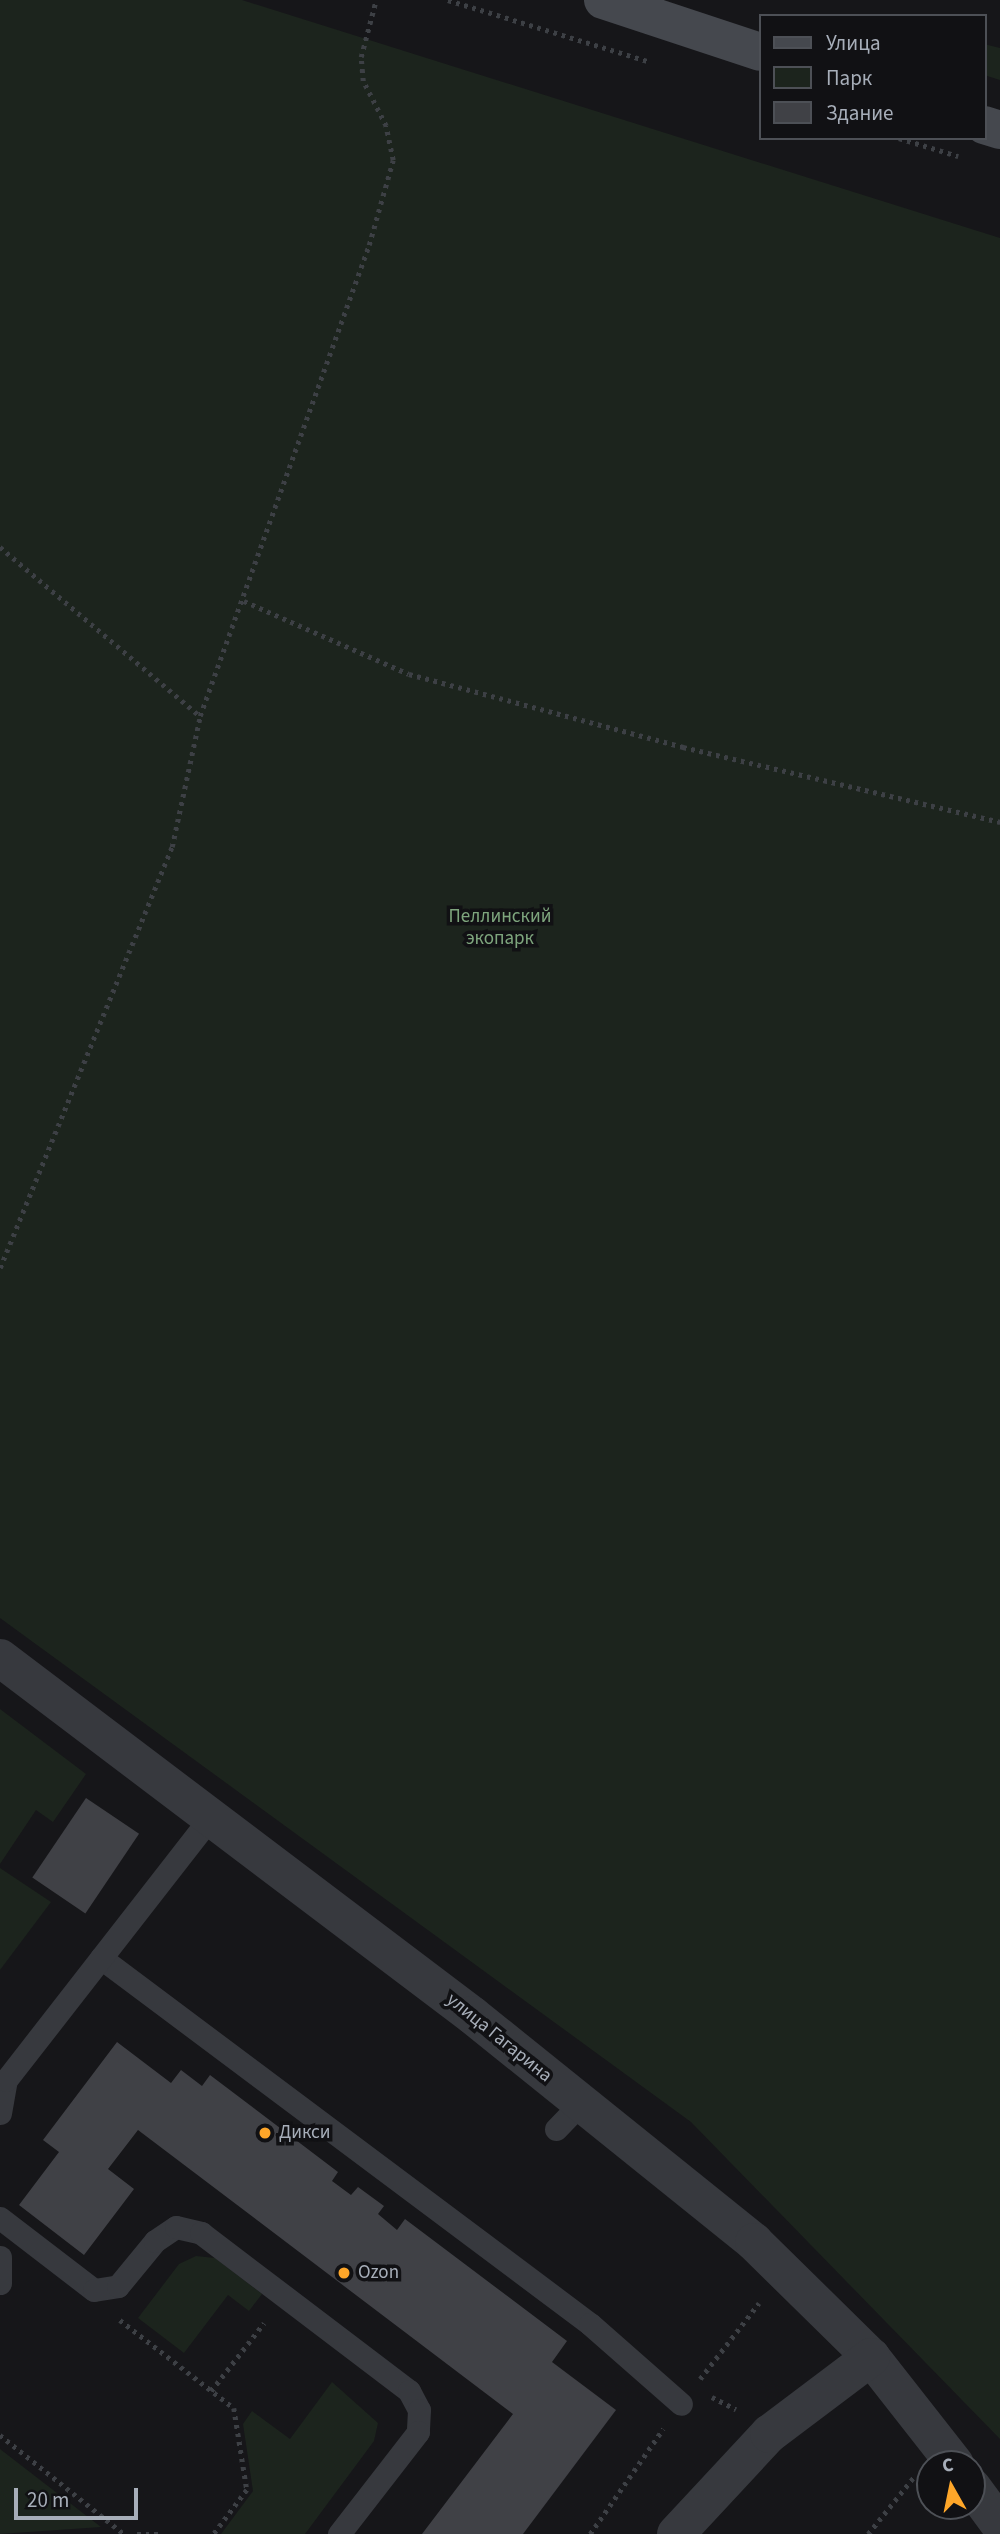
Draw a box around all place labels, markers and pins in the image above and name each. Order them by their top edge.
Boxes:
place label: Дикси [279,2122,330,2144]
marker: Дикси [257,2125,273,2141]
place label: Ozon [358,2262,399,2284]
marker: Ozon [336,2265,352,2281]

